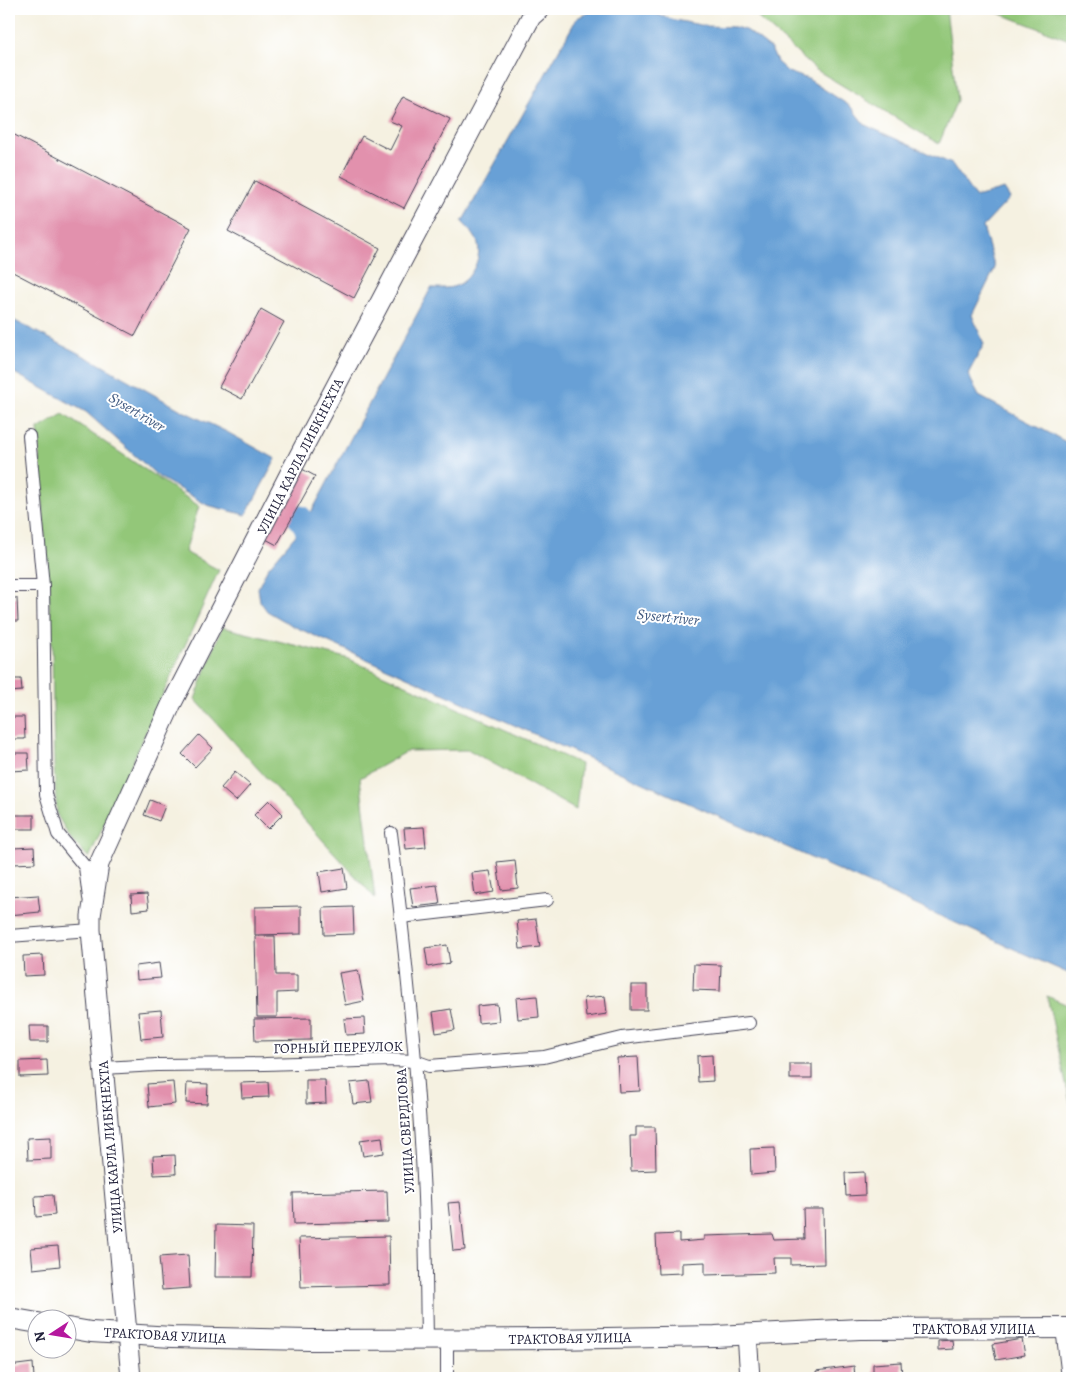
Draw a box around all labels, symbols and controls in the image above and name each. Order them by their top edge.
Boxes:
street label: УЛИЦА КАРЛА ЛИБКНЕХТА [253,374,349,538]
water label: Sysert river [105,387,169,437]
water label: Sysert river [636,604,701,630]
street label: ГОРНЫЙ ПЕРЕУЛОК [273,1037,403,1058]
street label: УЛИЦА КАРЛА ЛИБКНЕХТА [93,1059,128,1234]
street label: УЛИЦА СВЕРДЛОВА [392,1067,419,1194]
north arrow [28,1310,78,1360]
street label: ТРАКТОВАЯ УЛИЦА [913,1320,1036,1339]
street label: ТРАКТОВАЯ УЛИЦА [103,1323,227,1348]
street label: ТРАКТОВАЯ УЛИЦА [509,1328,632,1349]
text: N [29,1330,50,1344]

